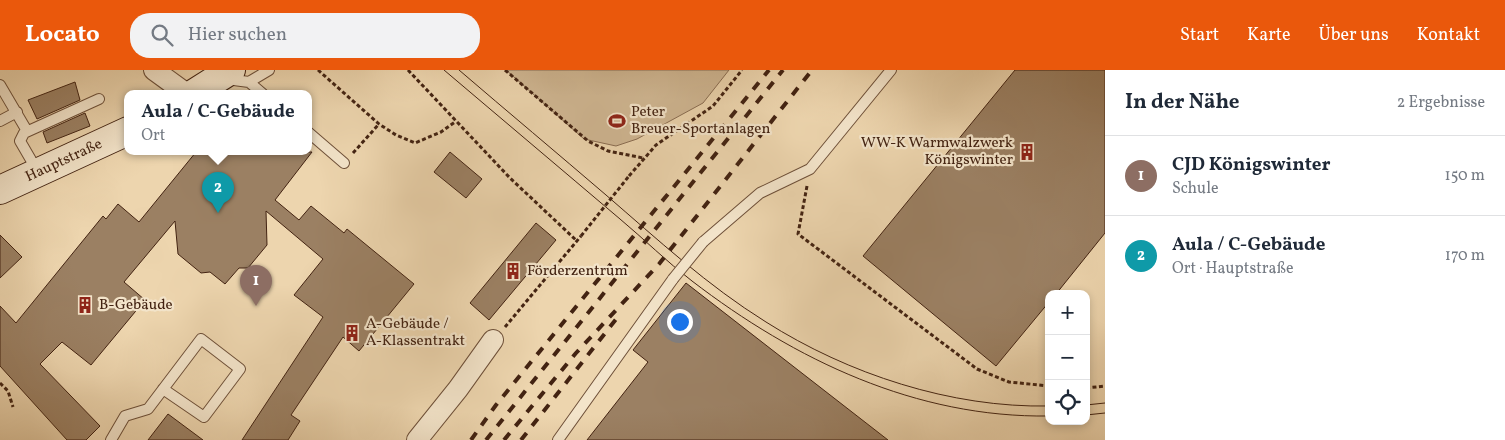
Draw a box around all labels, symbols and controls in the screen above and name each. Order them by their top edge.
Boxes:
search box [130,13,480,58]
text: Locato [25,18,100,52]
icon: search [148,21,176,49]
text: Hier suchen [188,22,287,48]
text: Start [1180,23,1219,48]
text: Karte [1247,23,1291,48]
text: Über uns [1319,23,1389,48]
text: Kontakt [1417,23,1480,48]
text: In der Nähe [1125,88,1240,117]
popup [124,90,312,155]
text: 2 Ergebnisse [1397,92,1485,114]
text: Aula / C-Gebäude [141,99,295,125]
place label: Peter Breuer-Sportanlagen [631,102,770,140]
sports icon: Peter Breuer-Sportanlagen [607,111,627,131]
text: Ort [141,125,165,147]
place label: WW-K Warmwalzwerk Königswinter [861,133,1013,171]
street label: Hauptstraße [22,134,106,188]
building icon: WW-K Warmwalzwerk Königswinter [1017,142,1037,162]
text: CJD Königswinter [1172,152,1330,178]
text: 1 [1138,165,1144,187]
text: 150 m [1444,165,1485,187]
pin: 2 [202,172,234,213]
text: Schule [1172,178,1219,200]
text: Aula / C-Gebäude [1172,232,1325,258]
text: 2 [1137,245,1145,267]
text: 170 m [1445,245,1485,267]
text: Ort · Hauptstraße [1172,258,1294,280]
building icon: Förderzentrum [503,261,523,281]
place label: Förderzentrum [527,261,628,282]
pin: 1 [240,265,272,306]
map controls [1045,290,1090,425]
button: + [1045,290,1090,335]
building icon: B-Gebäude [75,295,95,315]
place label: B-Gebäude [99,295,173,316]
your location [667,309,693,335]
place label: A-Gebäude / A-Klassentrakt [366,314,465,352]
building icon: A-Gebäude / A-Klassentrakt [342,323,362,343]
button: − [1045,335,1090,380]
button: locate [1045,380,1090,425]

